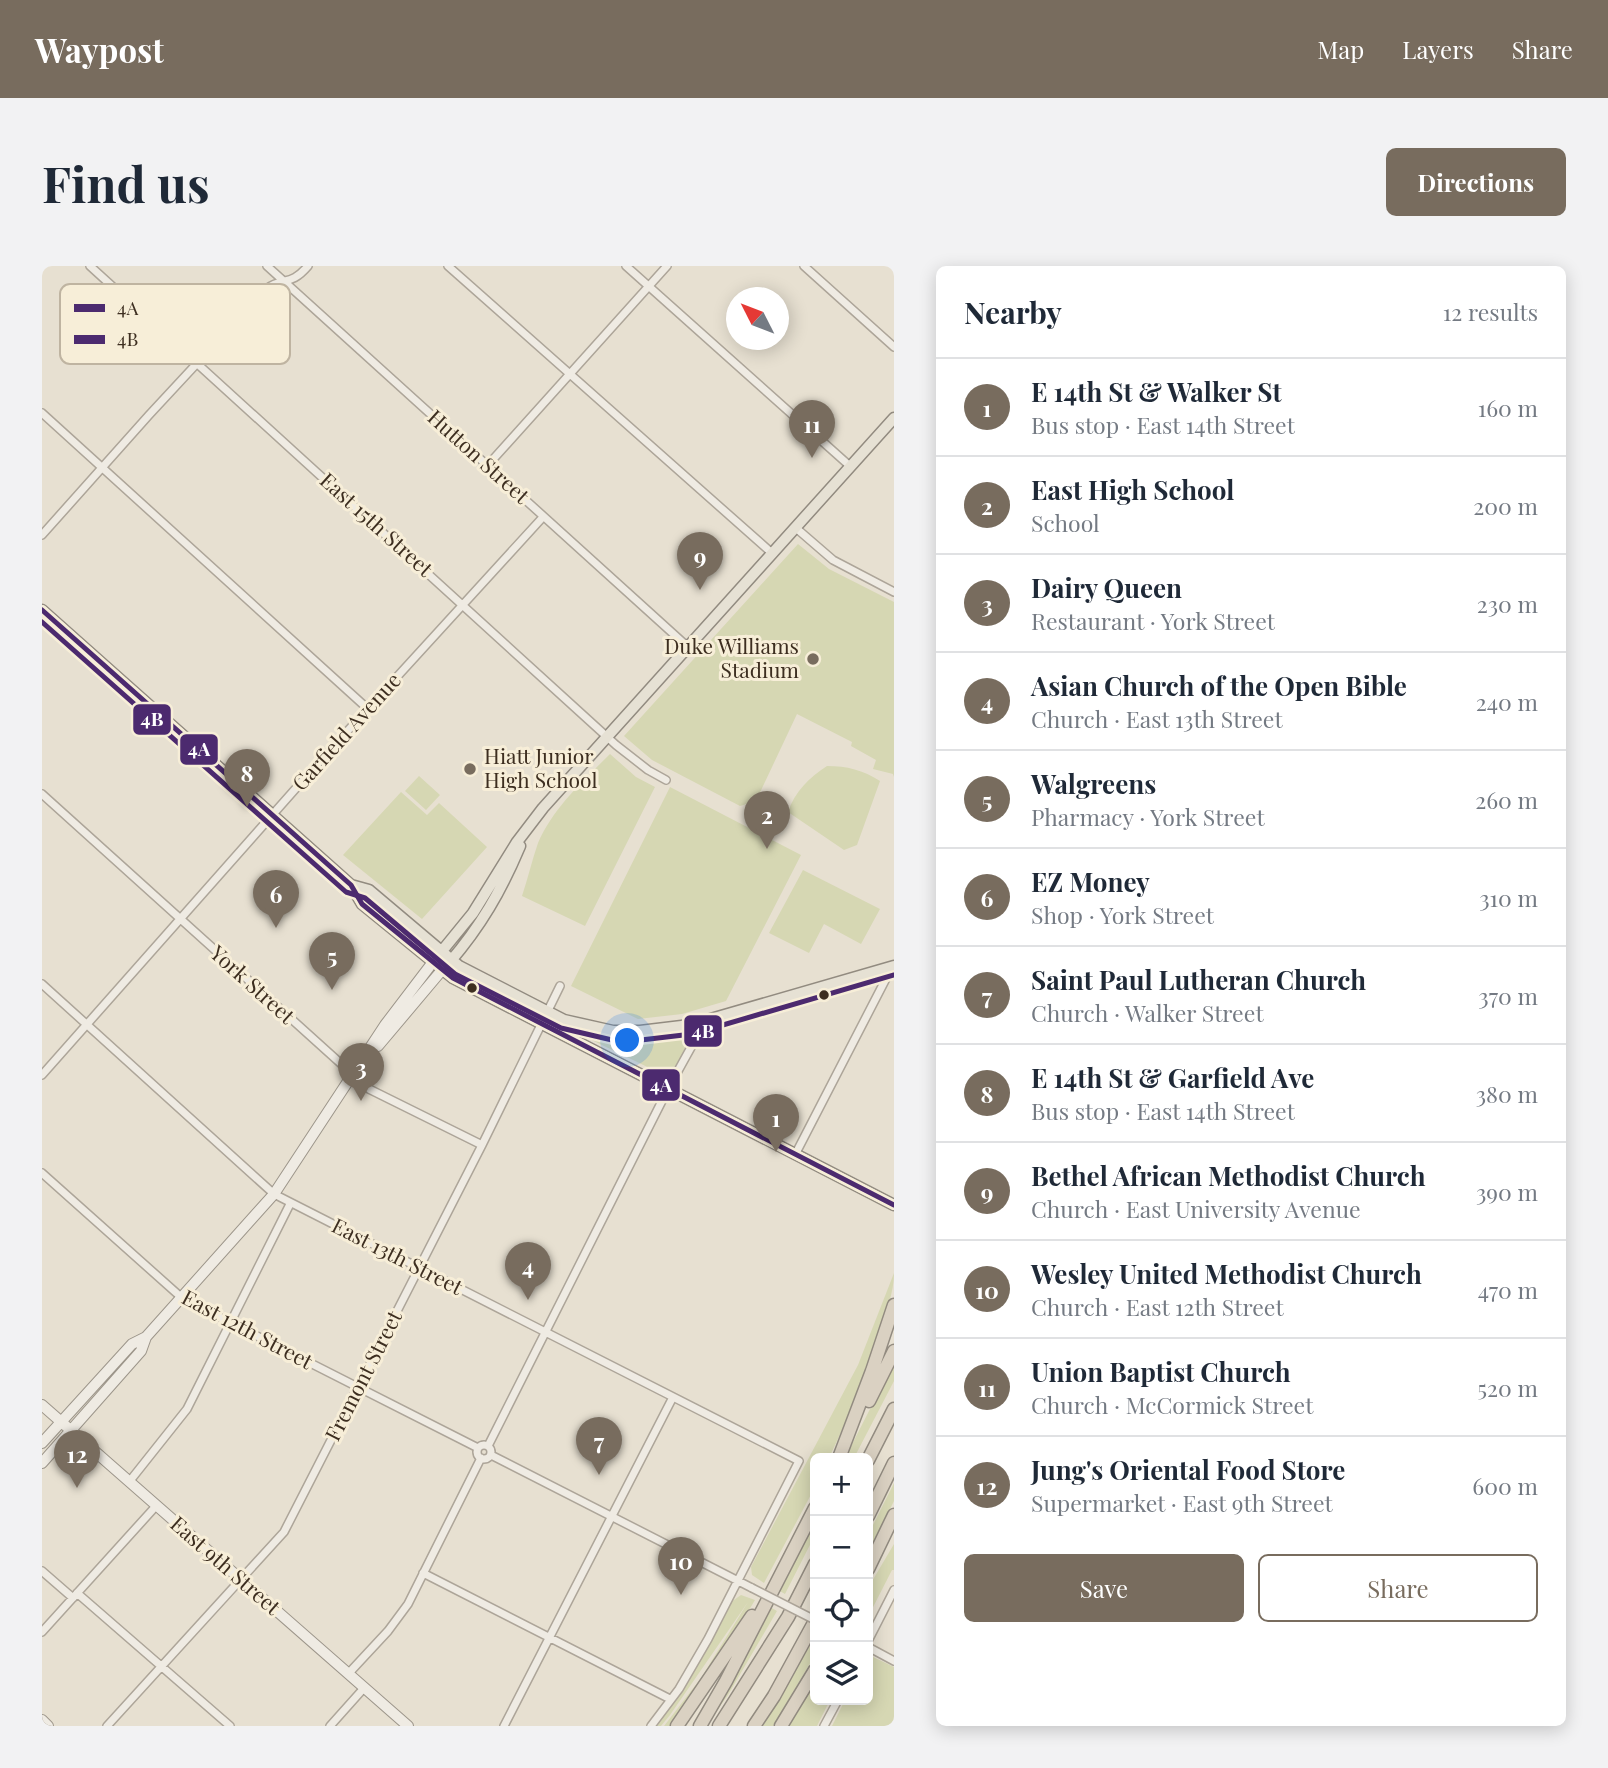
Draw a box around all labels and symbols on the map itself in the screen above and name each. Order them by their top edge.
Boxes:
legend [60,284,290,364]
north arrow [726,287,789,350]
text: 4A [117,294,139,320]
text: 4B [117,325,138,351]
pin: 11 [789,400,835,458]
street label: Hutton Street [423,402,537,509]
street label: East 15th Street [315,465,440,582]
pin: 9 [677,532,723,590]
place label: Duke Williams Stadium [664,631,799,683]
marker: Duke Williams Stadium [805,651,821,667]
street label: Garfield Avenue [285,666,406,796]
line badge: 4B [132,703,172,736]
text: 4B [141,705,164,731]
line badge: 4A [179,733,219,766]
text: 4A [188,735,211,761]
place label: Hiatt Junior High School [484,741,597,793]
pin: 8 [224,749,270,807]
marker: Hiatt Junior High School [462,761,478,777]
pin: 2 [744,791,790,849]
pin: 6 [253,870,299,928]
pin: 5 [309,932,355,990]
street label: York Street [204,938,302,1029]
unlabelled marker [465,981,479,995]
unlabelled marker [817,988,831,1002]
line badge: 4B [683,1014,723,1048]
text: 4B [692,1017,715,1043]
your location [610,1023,644,1057]
pin: 3 [338,1043,384,1101]
line badge: 4A [641,1068,681,1102]
text: 4A [650,1071,673,1097]
pin: 1 [753,1094,799,1152]
street label: East 13th Street [328,1210,469,1300]
pin: 4 [505,1242,551,1300]
street label: East 12th Street [178,1282,319,1375]
street label: Fremont Street [317,1305,407,1445]
pin: 7 [576,1417,622,1475]
pin: 12 [54,1430,100,1488]
street label: East 9th Street [165,1509,288,1620]
pin: 10 [658,1537,704,1595]

